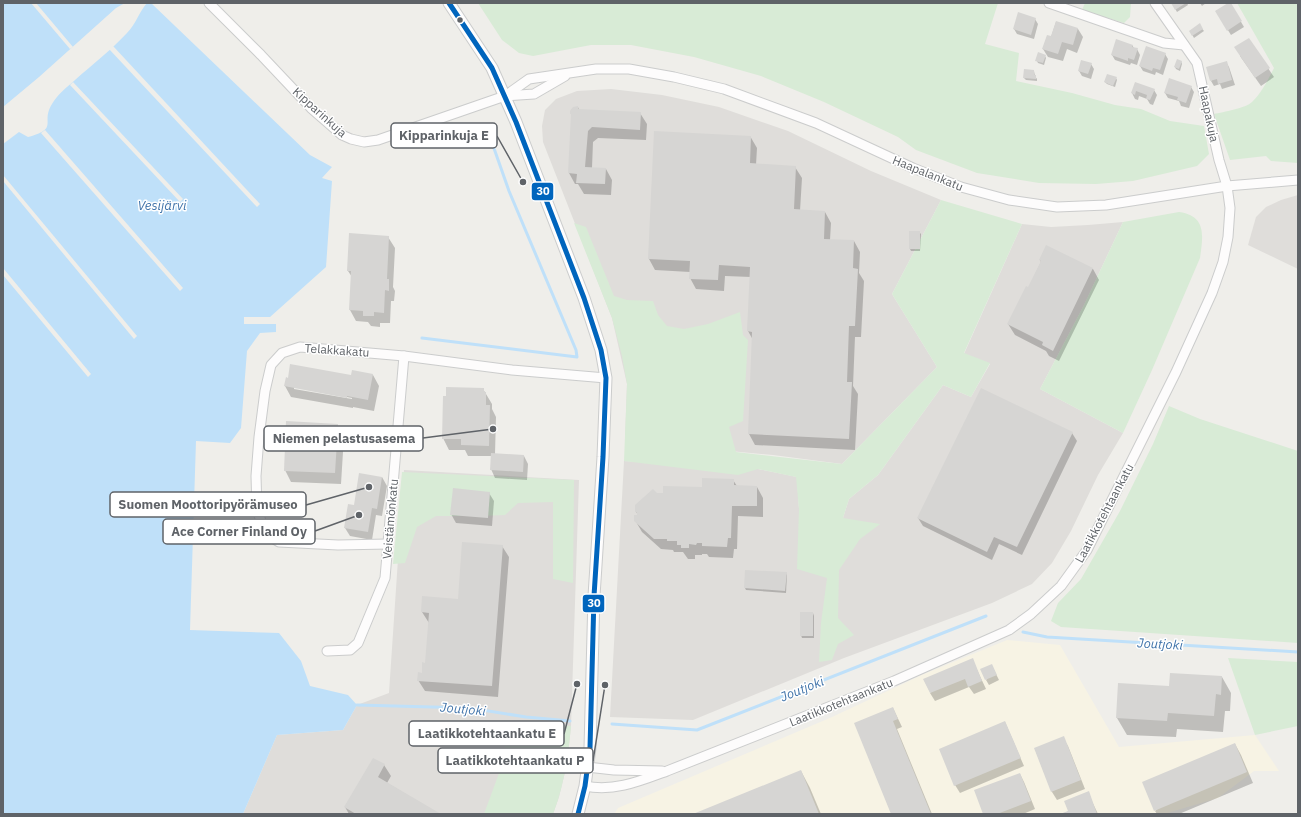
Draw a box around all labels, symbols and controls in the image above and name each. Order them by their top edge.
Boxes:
unlabelled marker [455,15,465,25]
street label: Kipparinkuja [290,84,351,141]
street label: Haapakuja [1196,85,1222,144]
callout: Kipparinkuja E [391,123,497,148]
text: Kipparinkuja E [399,127,489,144]
street label: Haapalankatu [890,152,966,194]
line badge: 30 [531,182,554,201]
text: 30 [536,184,550,198]
water label: Vesijärvi [138,197,187,214]
street label: Telakkakatu [304,340,370,360]
callout: Niemen pelastusasema [264,426,423,451]
text: Niemen pelastusasema [273,430,415,447]
street label: Laatikkotehtaankatu [1071,461,1137,565]
street label: Veistämönkatu [379,478,401,560]
callout: Suomen Moottoripyörämuseo [110,492,306,517]
text: Suomen Moottoripyörämuseo [118,496,298,513]
callout: Ace Corner Finland Oy [163,519,315,544]
text: Ace Corner Finland Oy [171,523,307,540]
line badge: 30 [582,594,605,613]
text: 30 [587,596,601,610]
water label: Joutjoki [1137,634,1184,654]
water label: Joutjoki [778,672,827,705]
street label: Laatikkotehtaankatu [787,674,895,730]
water label: Joutjoki [439,699,487,720]
callout: Laatikkotehtaankatu E [409,721,564,746]
text: Laatikkotehtaankatu E [418,725,556,742]
callout: Laatikkotehtaankatu P [438,748,593,773]
text: Laatikkotehtaankatu P [446,752,585,769]

